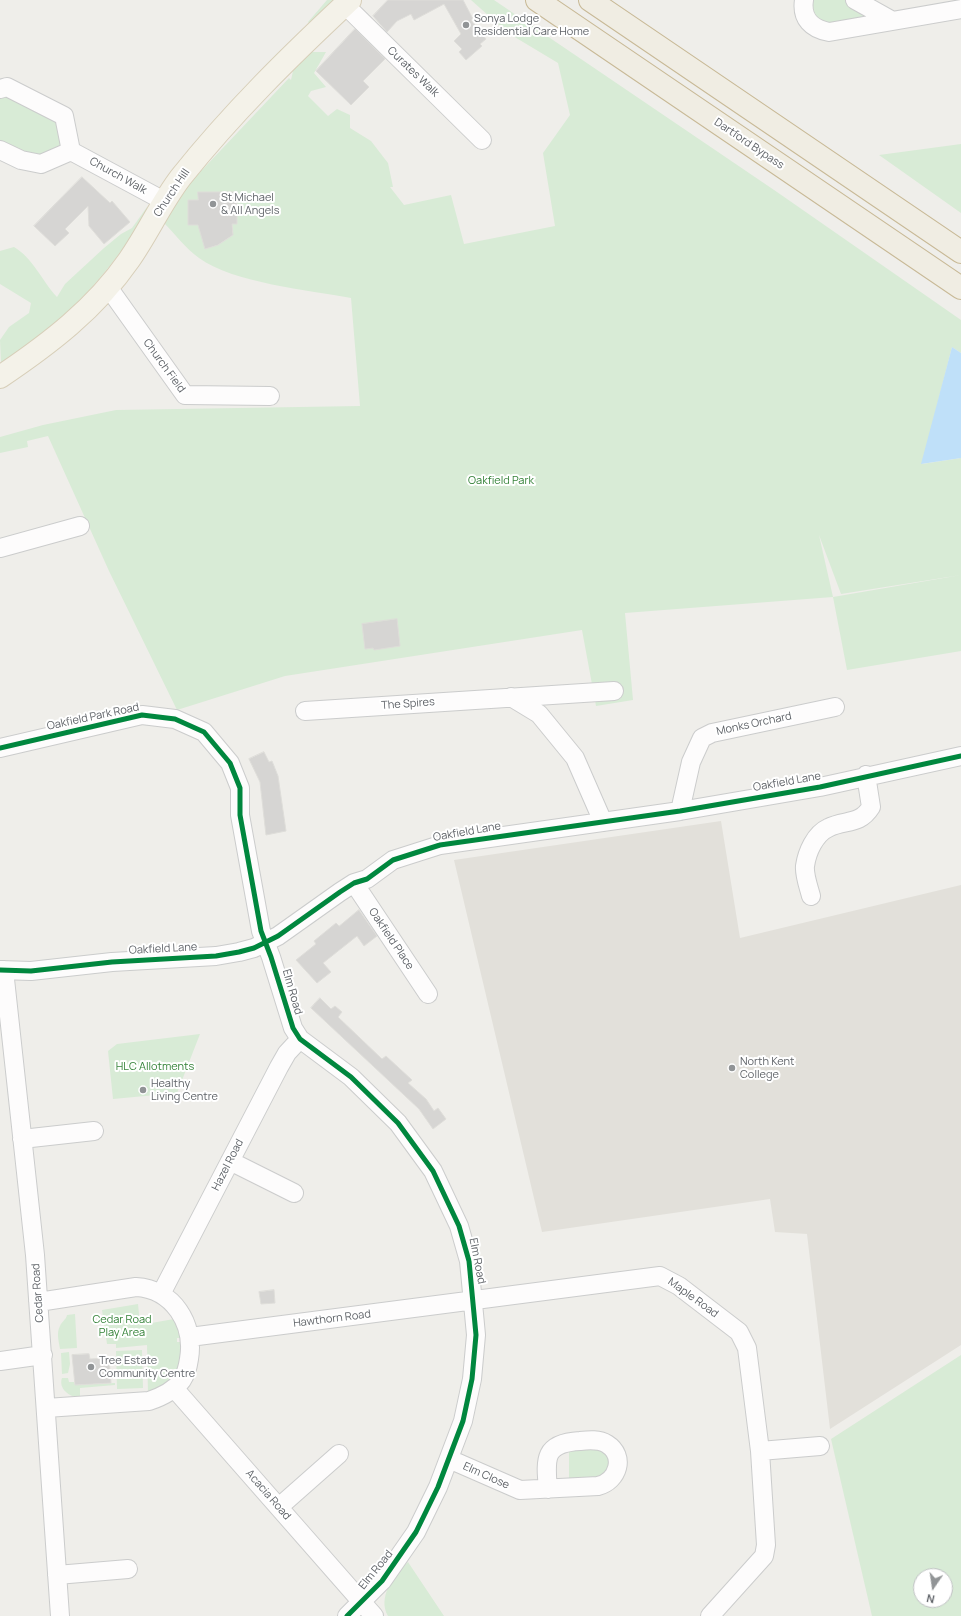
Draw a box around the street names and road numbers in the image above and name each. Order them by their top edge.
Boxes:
street label: Curates Walk [384,44,442,100]
street label: Dartford Bypass [712,116,786,172]
street label: Church Walk [87,155,149,197]
street label: Church Hill [151,167,193,219]
street label: Church Field [140,337,188,395]
street label: The Spires [381,696,435,712]
street label: Oakfield Park Road [46,701,140,733]
street label: Monks Orchard [715,710,793,738]
street label: Oakfield Lane [752,770,822,794]
street label: Oakfield Lane [432,820,502,844]
street label: Oakfield Place [366,906,416,972]
street label: Oakfield Lane [128,941,198,957]
street label: Elm Road [279,968,305,1016]
street label: Hazel Road [209,1137,247,1193]
street label: Elm Road [466,1237,488,1285]
street label: Cedar Road [29,1263,47,1323]
street label: Maple Road [665,1275,721,1321]
street label: Hawthorn Road [292,1308,372,1330]
street label: Elm Close [461,1460,511,1492]
street label: Acacia Road [243,1467,293,1523]
street label: Elm Road [356,1548,396,1592]

